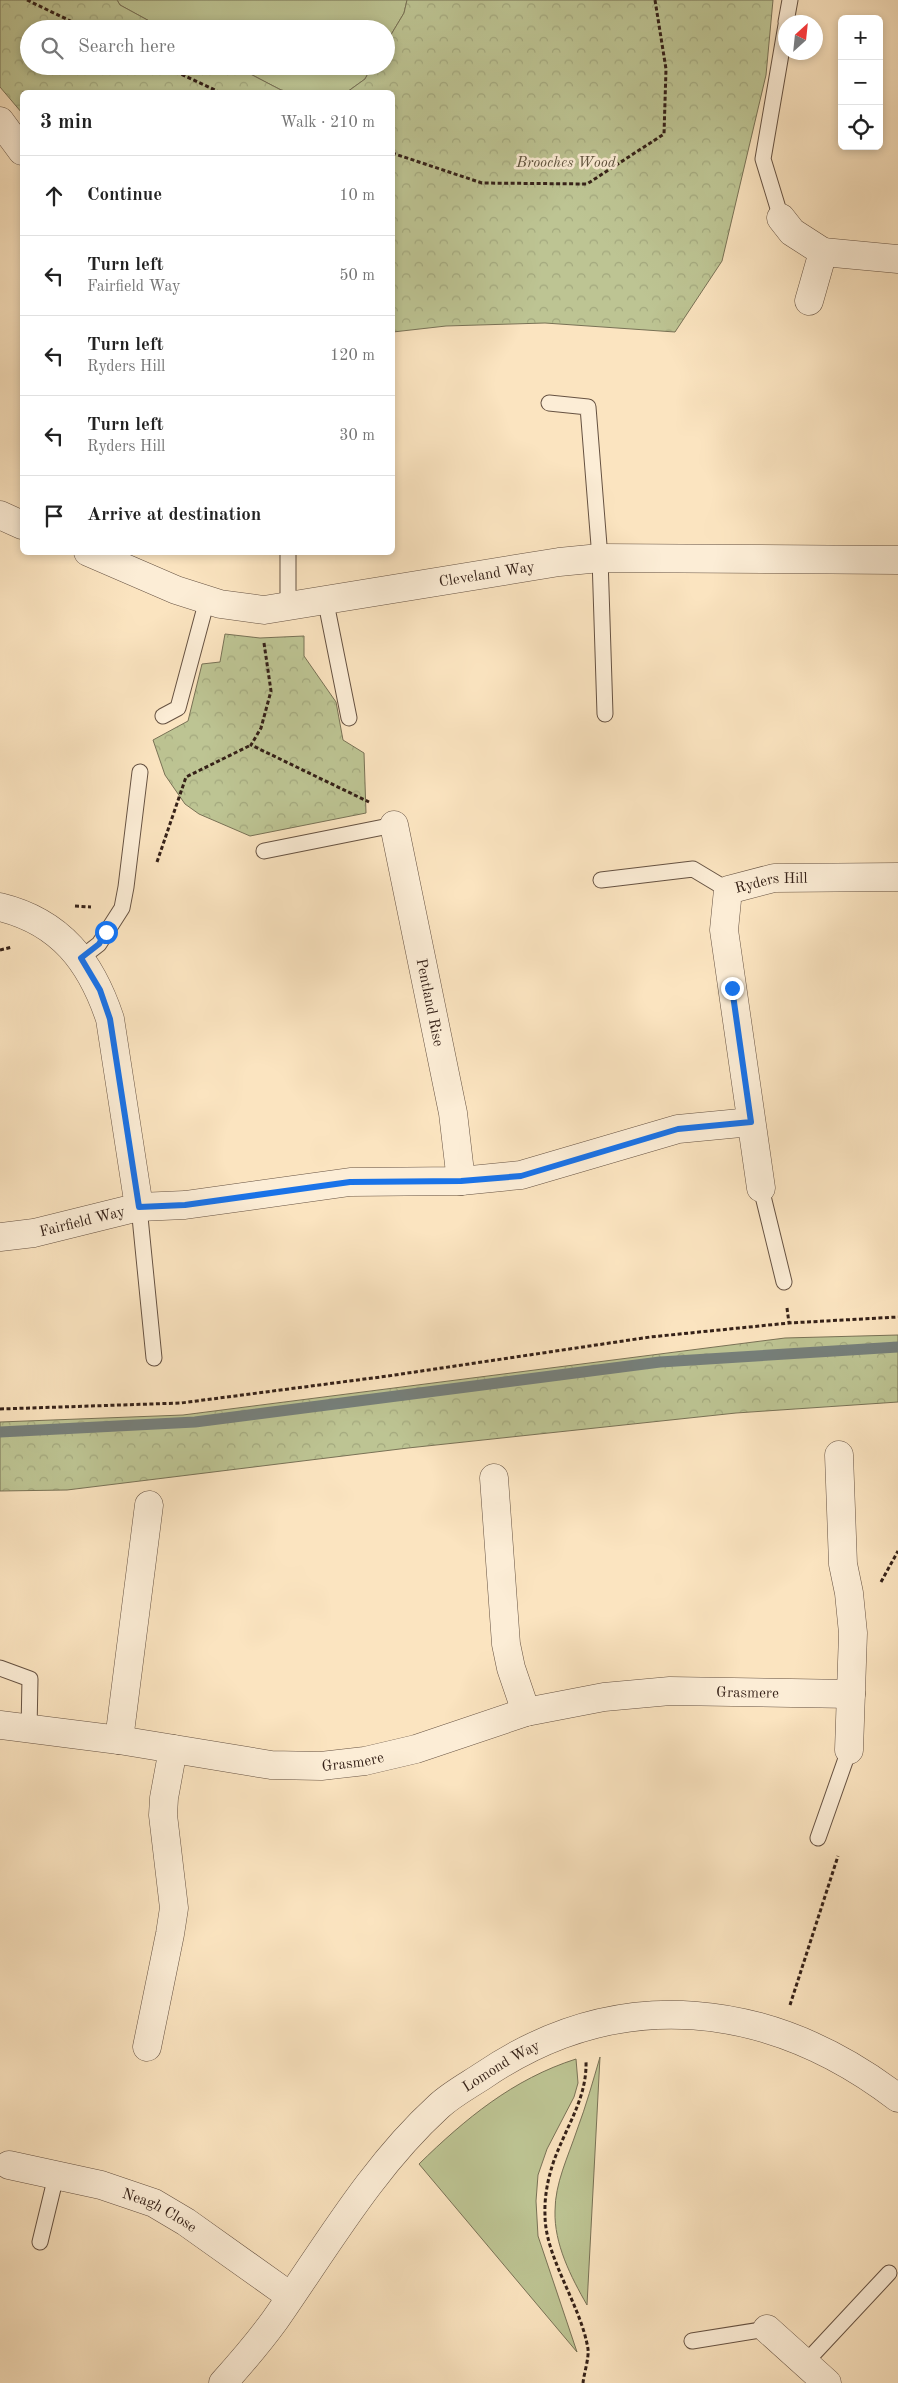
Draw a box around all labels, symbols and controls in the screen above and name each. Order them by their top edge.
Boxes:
north arrow [778,15,823,60]
map controls [838,15,883,150]
button: + [838,15,883,60]
search box [20,20,395,75]
icon: search [38,34,66,62]
text: Search here [78,38,175,57]
button: − [838,60,883,105]
button: locate [838,105,883,150]
text: 3 min [40,112,93,133]
text: Walk · 210 m [280,115,375,131]
park label: Brooches Wood [515,156,617,171]
icon: ahead [40,182,68,210]
text: Continue [87,186,162,205]
text: 10 m [339,188,375,204]
text: Turn left [87,256,164,275]
icon: left [40,262,68,290]
text: 50 m [339,268,375,284]
text: Fairfield Way [87,279,181,295]
text: Turn left [87,336,164,355]
icon: left [40,342,68,370]
text: 120 m [330,348,375,364]
text: Ryders Hill [87,359,165,375]
text: Turn left [87,416,164,435]
icon: left [40,422,68,450]
text: 30 m [339,428,375,444]
text: Ryders Hill [87,439,165,455]
icon: arrive [40,502,68,530]
text: Arrive at destination [87,506,261,525]
street label: Cleveland Way [438,560,536,590]
street label: Ryders Hill [734,872,808,897]
route start [95,921,118,944]
street label: Pentland Rise [413,957,445,1048]
route end [721,977,744,1000]
street label: Fairfield Way [38,1205,127,1240]
street label: Grasmere [716,1686,779,1702]
street label: Grasmere [321,1751,386,1775]
street label: Lomond Way [460,2039,543,2096]
street label: Neagh Close [120,2187,199,2236]

